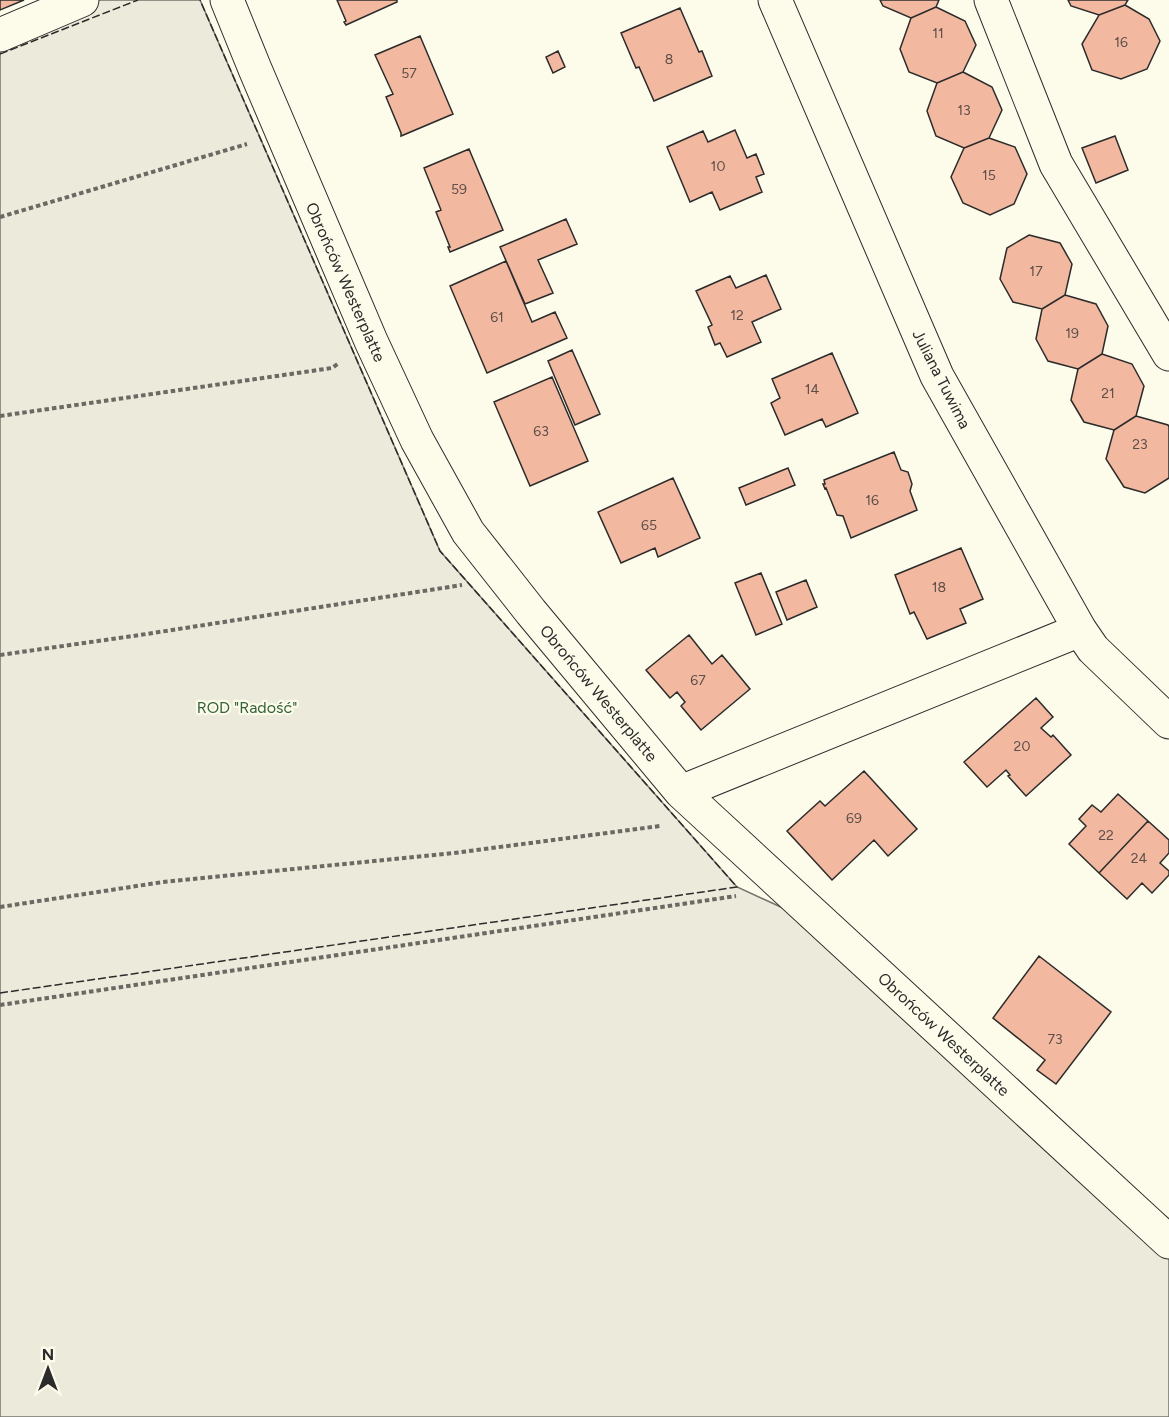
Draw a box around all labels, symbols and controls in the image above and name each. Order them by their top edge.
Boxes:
house number: 11 [932,25,944,42]
house number: 16 [1114,34,1128,51]
house number: 8 [665,51,673,68]
house number: 57 [401,65,417,82]
house number: 13 [957,102,971,119]
house number: 10 [711,158,725,175]
house number: 15 [982,167,996,184]
house number: 59 [451,181,467,198]
street label: Obrońców Westerplatte [302,199,389,365]
house number: 17 [1029,263,1043,280]
house number: 12 [730,307,744,324]
house number: 61 [490,309,504,326]
house number: 19 [1065,325,1079,342]
street label: Juliana Tuwima [908,327,975,432]
house number: 14 [805,381,820,398]
house number: 21 [1101,385,1115,402]
house number: 63 [533,423,549,440]
house number: 23 [1132,436,1148,453]
house number: 16 [865,492,879,509]
house number: 65 [641,517,657,534]
house number: 18 [932,579,946,596]
street label: Obrońców Westerplatte [536,621,662,766]
house number: 67 [690,672,706,689]
park label: ROD "Radość" [197,698,297,717]
house number: 20 [1014,738,1030,755]
house number: 69 [846,810,862,827]
house number: 22 [1098,827,1114,844]
house number: 24 [1131,850,1148,867]
street label: Obrońców Westerplatte [874,969,1013,1100]
house number: 73 [1047,1031,1063,1048]
north arrow [18,1339,78,1399]
text: N [42,1345,54,1364]

